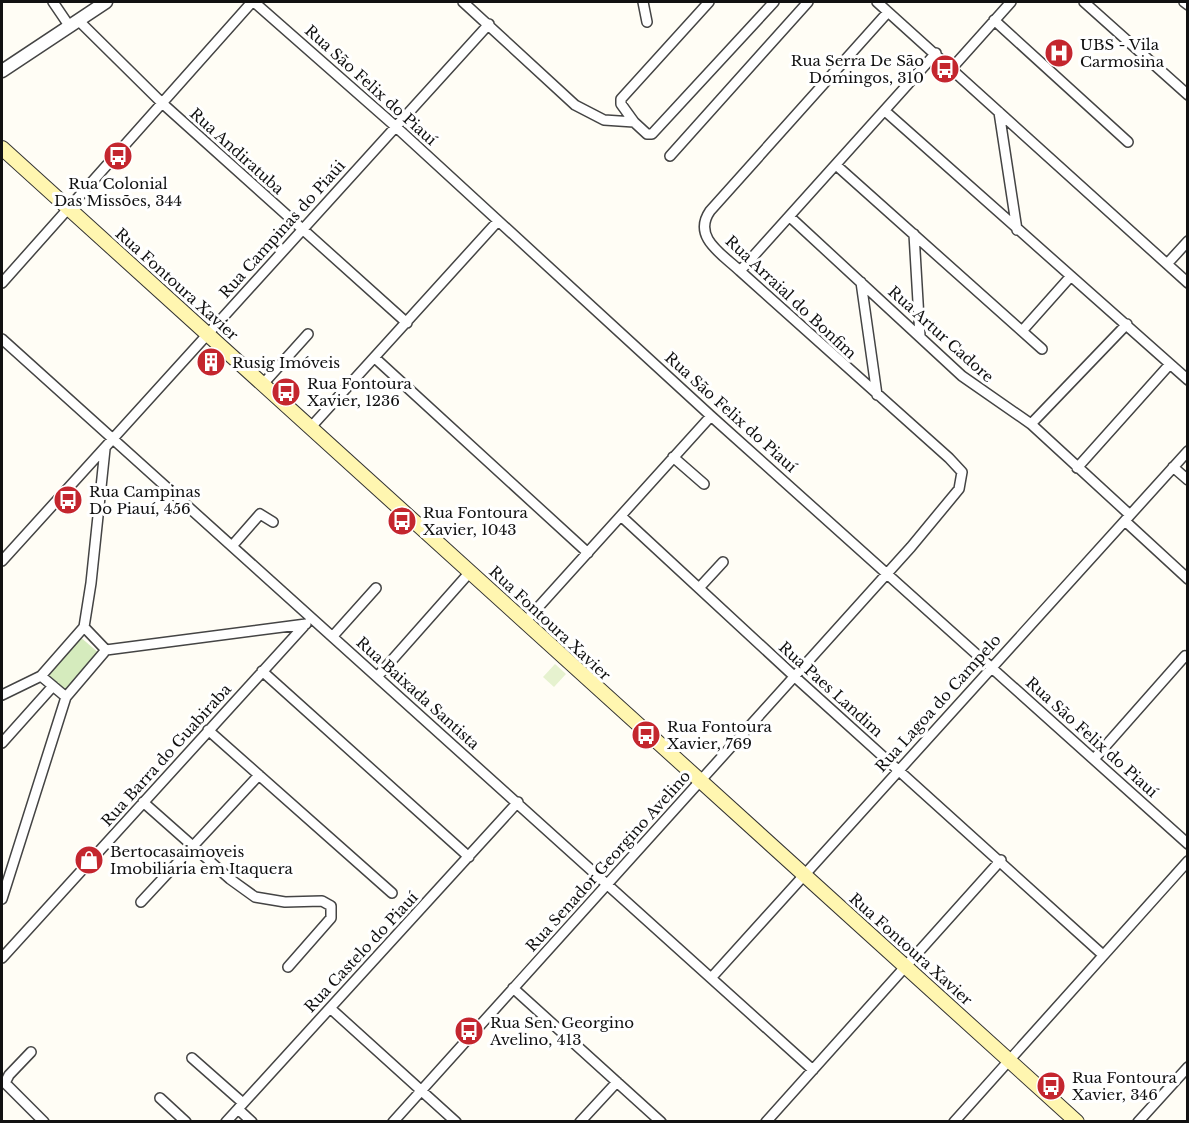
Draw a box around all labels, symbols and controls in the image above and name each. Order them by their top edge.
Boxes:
street label: Rua São Felix do Piauí [301,21,441,150]
place label: UBS - Vila Carmosina [1080,35,1165,71]
hospital icon: UBS - Vila Carmosina [1043,37,1075,69]
place label: Rua Serra De São Domingos, 310 [791,51,924,87]
bus stop icon: Rua Serra De São Domingos, 310 [929,53,961,85]
street label: Rua Andiratuba [186,104,289,199]
bus stop icon: Rua Colonial Das Missões, 344 [102,140,134,172]
street label: Rua Campinas do Piaúi [215,156,349,302]
place label: Rua Colonial Das Missões, 344 [54,174,182,210]
street label: Rua Fontoura Xavier [112,224,243,345]
street label: Rua Arraial do Bonfim [722,231,860,363]
street label: Rua Artur Cadore [884,282,998,386]
building icon: Rusig Imóveis [195,346,227,378]
street label: Rua São Felix do Piauí [661,348,801,477]
place label: Rusig Imóveis [232,353,340,372]
place label: Rua Fontoura Xavier, 1236 [307,374,413,410]
bus stop icon: Rua Fontoura Xavier, 1236 [270,376,302,408]
place label: Rua Campinas Do Piauí, 456 [89,482,201,518]
bus stop icon: Rua Campinas Do Piauí, 456 [52,484,84,516]
place label: Rua Fontoura Xavier, 1043 [423,503,529,539]
bus stop icon: Rua Fontoura Xavier, 1043 [386,505,418,537]
street label: Rua Fontoura Xavier [485,562,615,685]
street label: Rua Lagoa do Campelo [871,630,1005,776]
street label: Rua Baixada Santista [352,633,484,754]
street label: Rua Paes Landim [775,637,887,741]
street label: Rua São Felix do Piauí [1022,673,1162,802]
street label: Rua Barra do Guabiraba [97,679,235,830]
place label: Rua Fontoura Xavier, 769 [667,717,773,753]
bus stop icon: Rua Fontoura Xavier, 769 [630,719,662,751]
street label: Rua Senador Georgino Avelino [522,766,695,955]
place label: Bertocasaimoveis Imobiliaria em Itaquera [110,842,294,878]
shop icon: Bertocasaimoveis Imobiliaria em Itaquera [73,844,105,876]
street label: Rua Castelo do Piauí [300,887,422,1016]
street label: Rua Fontoura Xavier [846,889,977,1010]
place label: Rua Sen. Georgino Avelino, 413 [489,1013,634,1049]
bus stop icon: Rua Sen. Georgino Avelino, 413 [453,1015,485,1047]
place label: Rua Fontoura Xavier, 346 [1072,1068,1178,1104]
bus stop icon: Rua Fontoura Xavier, 346 [1035,1070,1067,1102]

